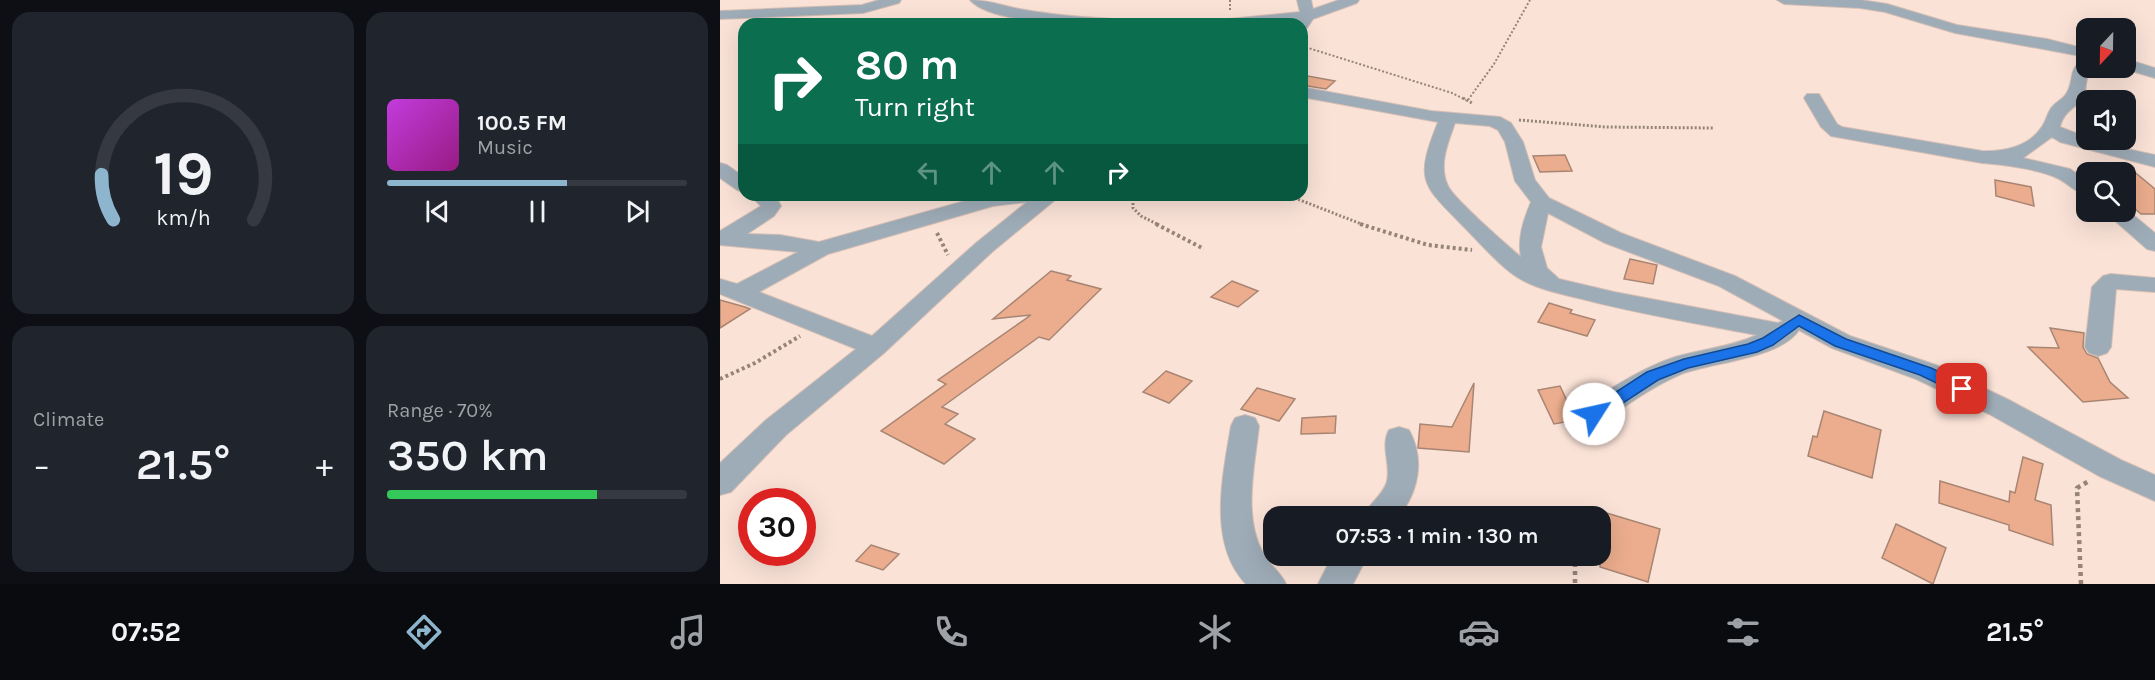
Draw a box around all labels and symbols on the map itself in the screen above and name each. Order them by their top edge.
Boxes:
north arrow [2076,18,2136,78]
pin [1936,363,1987,414]
position arrow [1562,382,1626,446]
speed limit sign: 30 [738,488,816,566]

